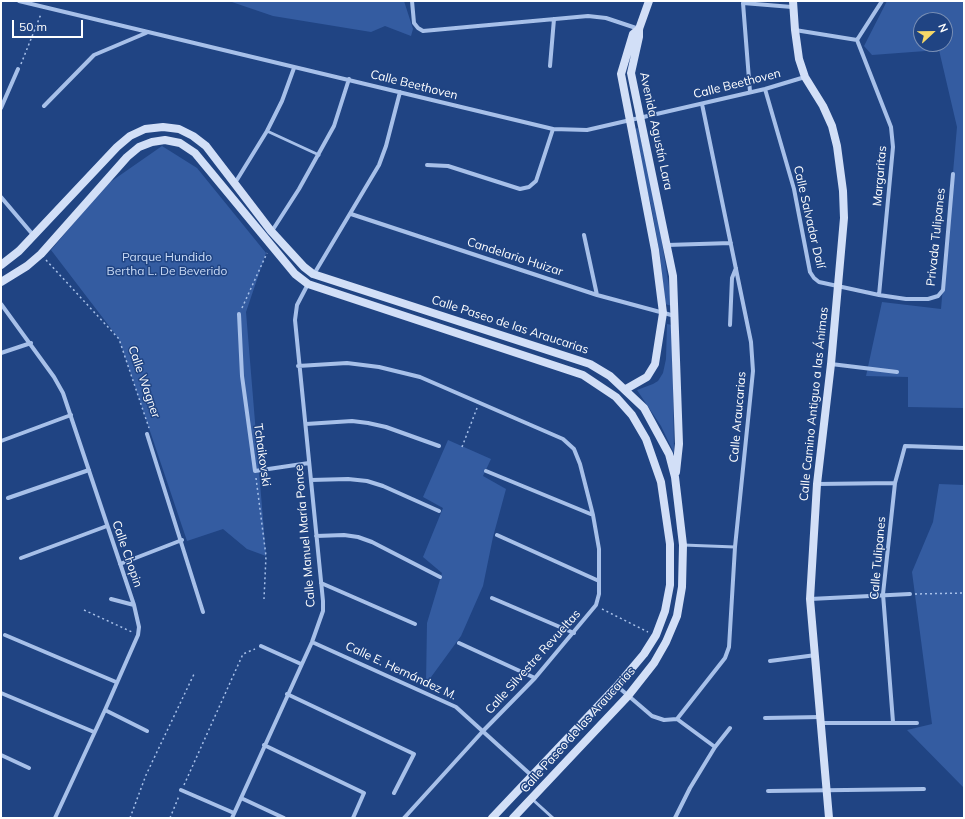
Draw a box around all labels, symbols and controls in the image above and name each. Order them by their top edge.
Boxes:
scale bar [14,12,85,38]
north arrow [913,12,953,52]
text: 50 m [19,19,47,34]
text: N [935,21,951,34]
street label: Calle Beethoven [692,66,782,102]
street label: Calle Beethoven [369,67,459,103]
street label: Avenida Agustín Lara [636,71,676,191]
street label: Margaritas [870,145,890,207]
street label: Calle Salvador Dalí [790,164,828,270]
street label: Privada Tulipanes [924,187,948,287]
street label: Candelario Huizar [465,235,565,279]
park label: Parque Hundido Bertha L. De Beverido [107,250,227,278]
street label: Calle Paseo de las Araucarias [430,293,590,357]
street label: Calle Camino Antiguo a las Ánimas [797,306,831,502]
street label: Calle Wagner [125,344,163,420]
street label: Calle Araucarias [727,371,749,463]
street label: Tchaikovski [250,423,274,487]
street label: Calle Manuel María Ponce [292,464,318,608]
street label: Calle Tulipanes [867,516,889,600]
street label: Calle Chopin [109,519,145,589]
street label: Calle Silvestre Revueltas [482,607,584,717]
street label: Calle E. Hernández M. [343,639,459,703]
street label: Calle Paseo de las Araucarias [518,664,638,796]

